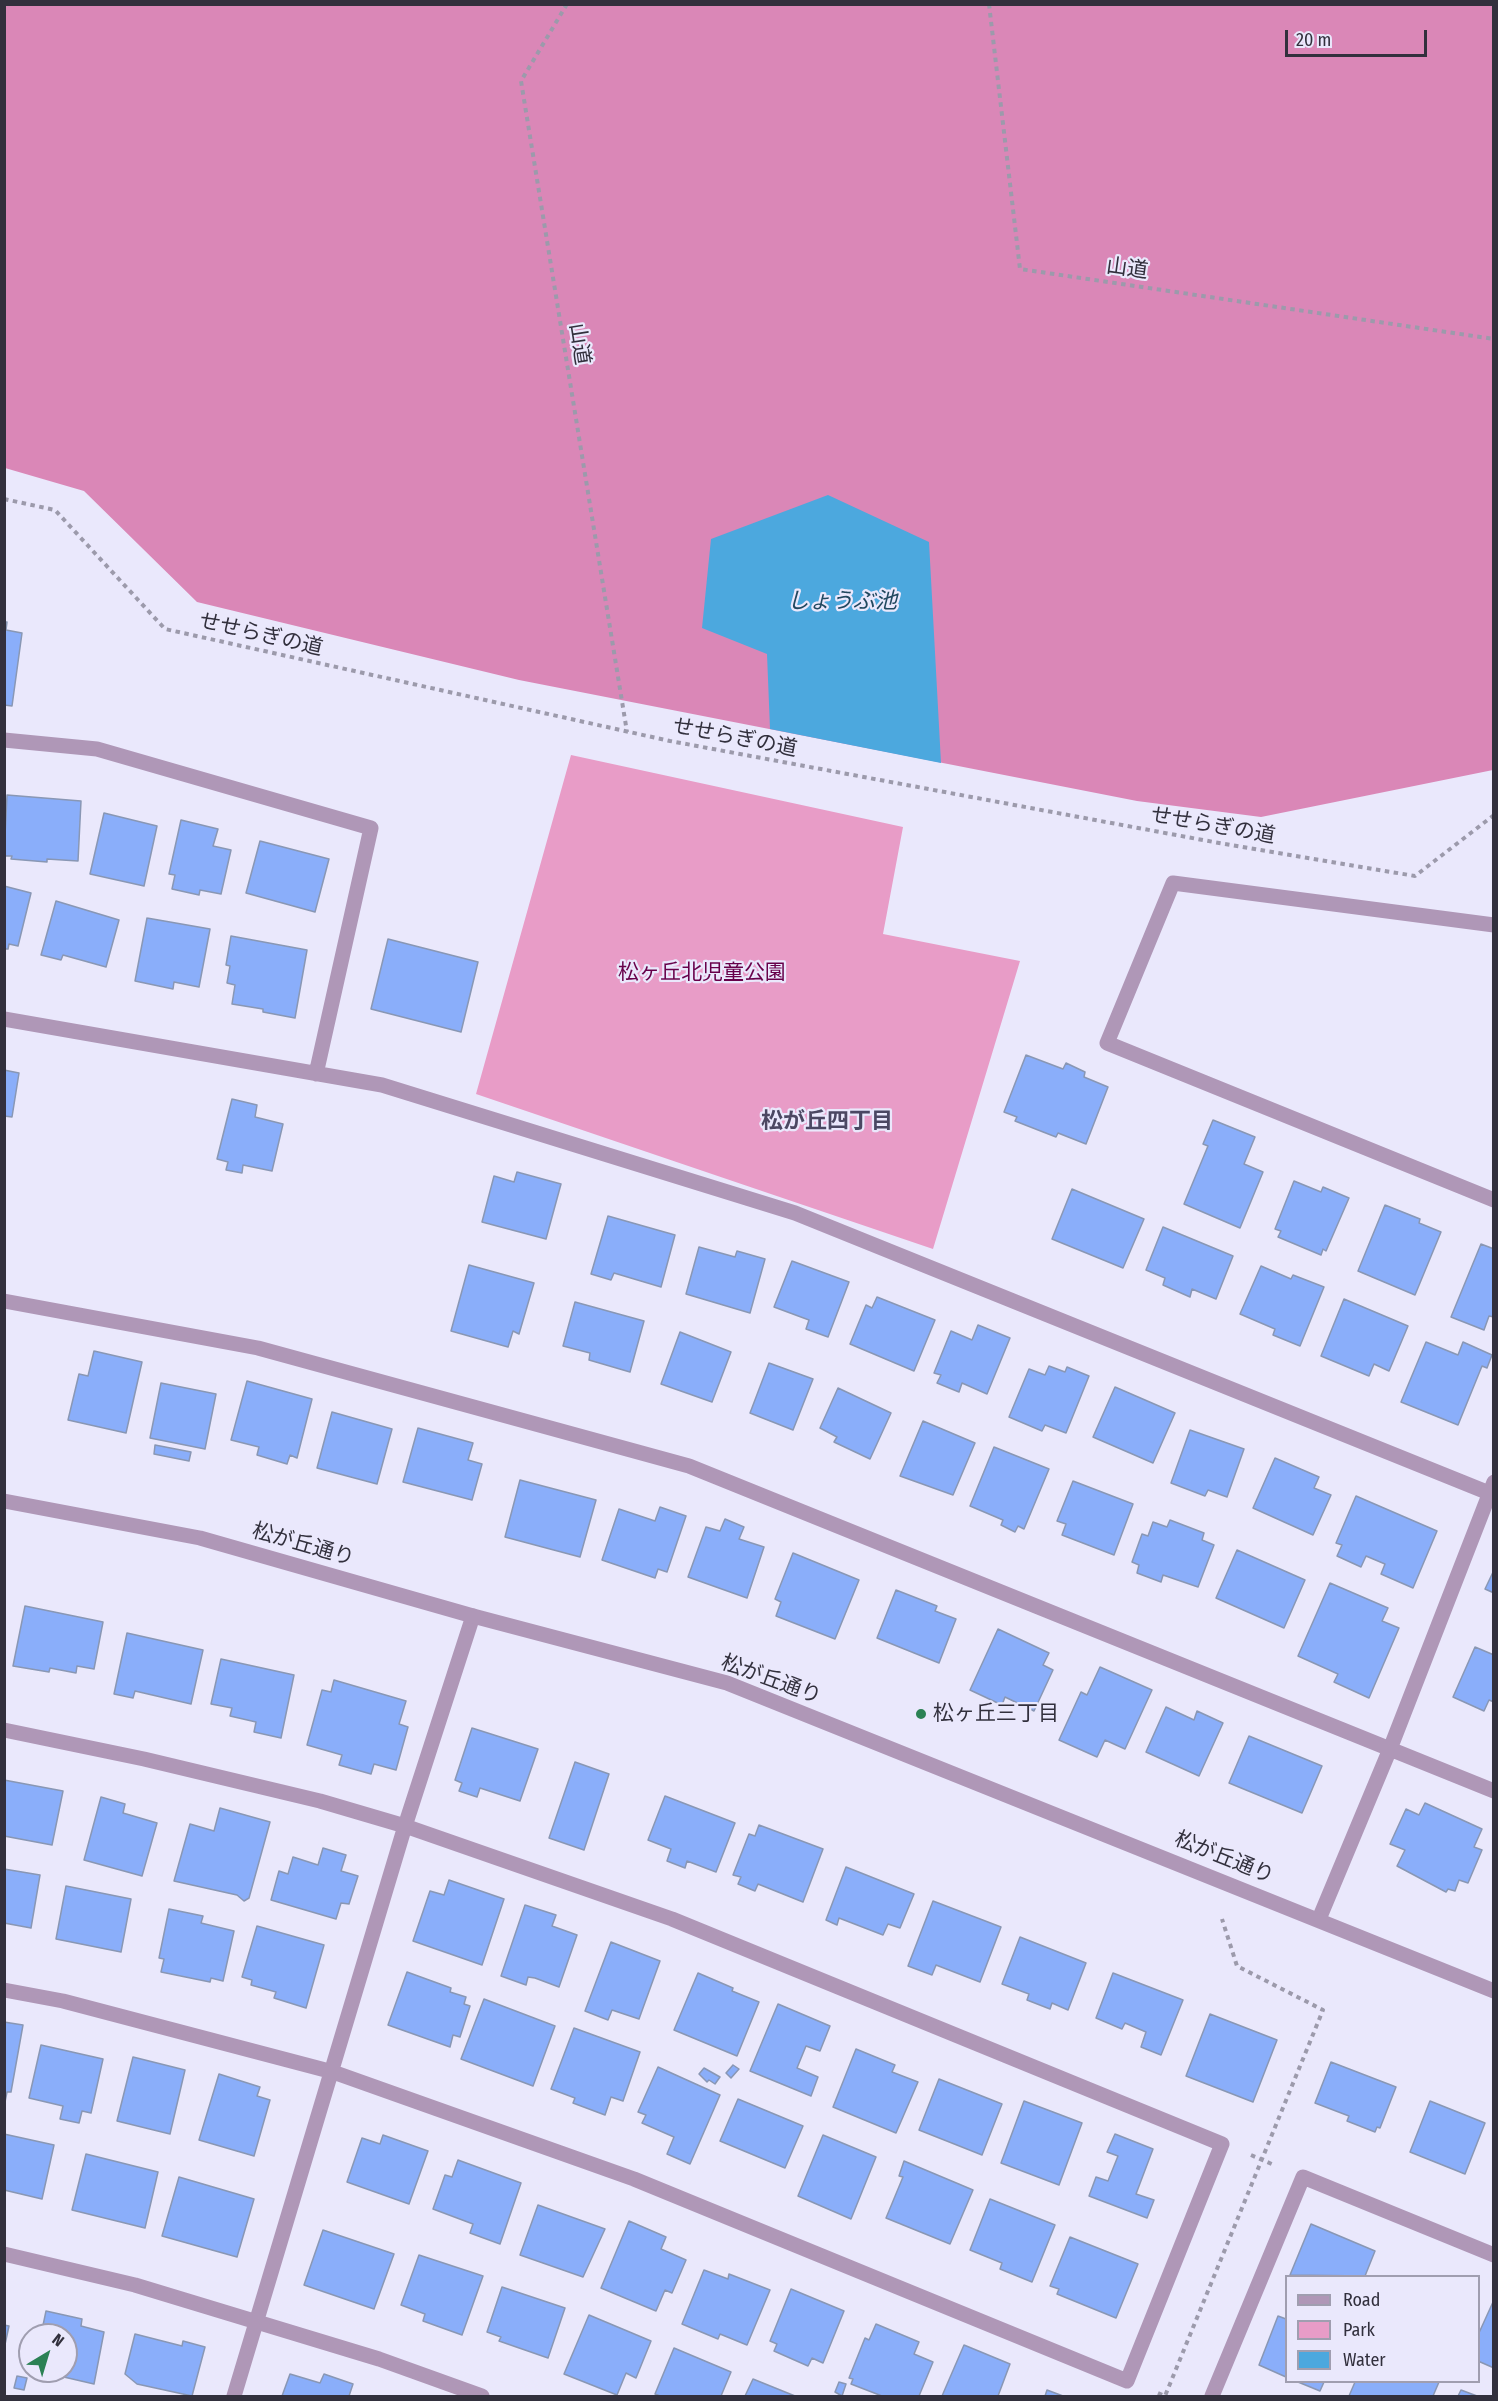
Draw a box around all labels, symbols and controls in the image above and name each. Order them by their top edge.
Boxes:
scale bar [1288,18,1430,56]
text: 20 m [1296,29,1331,51]
street label: 山道 [1104,254,1150,284]
street label: 山道 [563,321,595,367]
water label: しょうぶ池 [787,589,897,615]
street label: せせらぎの道 [197,609,325,661]
street label: せせらぎの道 [671,714,799,762]
street label: せせらぎの道 [1149,803,1277,849]
park label: 松ヶ丘北児童公園 [618,960,786,986]
district label: 松が丘四丁目 [761,1109,893,1135]
street label: 松が丘通り [249,1518,357,1572]
street label: 松が丘通り [717,1650,825,1710]
place label: 松ヶ丘三丁目 [933,1701,1059,1727]
marker: 松ヶ丘三丁目 [914,1707,928,1721]
street label: 松が丘通り [1171,1827,1277,1889]
legend [1285,2275,1480,2383]
text: Road [1343,2289,1380,2311]
text: Park [1343,2319,1375,2341]
north arrow [18,2323,78,2383]
text: N [49,2330,68,2350]
text: Water [1343,2349,1386,2371]

